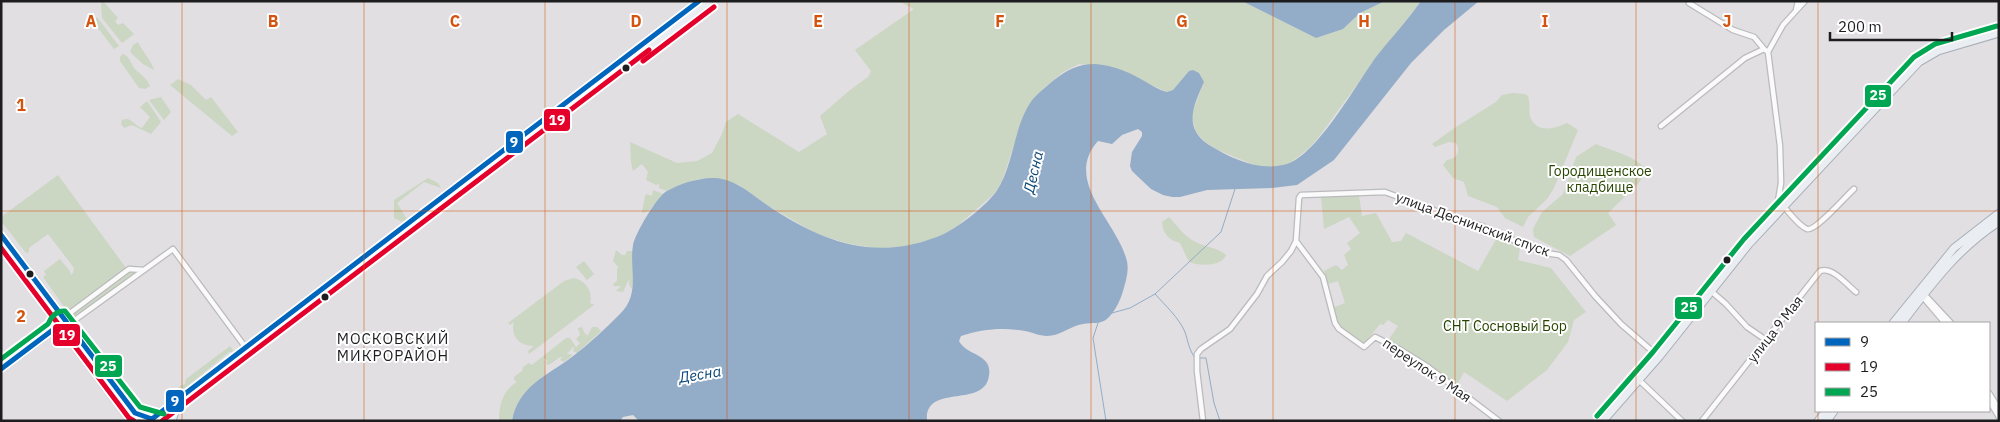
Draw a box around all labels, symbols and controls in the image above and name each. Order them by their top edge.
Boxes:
scale bar [1830,10,1952,42]
text: A [86,11,97,31]
text: B [268,11,279,31]
text: C [450,11,460,31]
text: D [630,11,642,31]
text: E [813,11,823,31]
text: F [995,11,1005,31]
text: G [1176,11,1188,31]
text: H [1358,11,1370,31]
text: I [1542,11,1549,31]
text: J [1723,11,1731,31]
text: 200 m [1838,17,1882,36]
unlabelled marker [621,63,631,73]
line badge: 25 [1864,84,1892,108]
text: 25 [1870,86,1886,104]
text: 1 [16,95,26,115]
line badge: 19 [543,108,571,132]
text: 19 [549,111,565,129]
line badge: 9 [505,130,524,154]
text: 9 [510,133,518,151]
water label: Десна [1019,149,1047,197]
park label: Городищенское кладбище [1548,162,1652,196]
street label: улица Деснинский спуск [1393,188,1553,260]
unlabelled marker [1722,255,1732,265]
unlabelled marker [25,269,35,279]
unlabelled marker [320,292,330,302]
street label: улица 9 Мая [1743,292,1807,366]
line badge: 25 [1674,296,1703,320]
text: 25 [1681,298,1697,316]
text: 2 [16,306,26,326]
park label: СНТ Сосновый Бор [1443,317,1567,335]
legend [1815,322,1990,412]
line badge: 19 [52,323,81,347]
text: 19 [59,326,75,344]
district label: МОСКОВСКИЙ МИКРОРАЙОН [337,329,449,365]
text: 9 [1860,332,1869,351]
street label: переулок 9 Мая [1379,334,1475,406]
line badge: 25 [94,354,123,378]
text: 25 [100,357,116,375]
text: 19 [1860,357,1878,376]
water label: Десна [676,361,723,387]
text: 25 [1860,382,1878,401]
line badge: 9 [165,389,185,413]
text: 9 [171,392,179,410]

